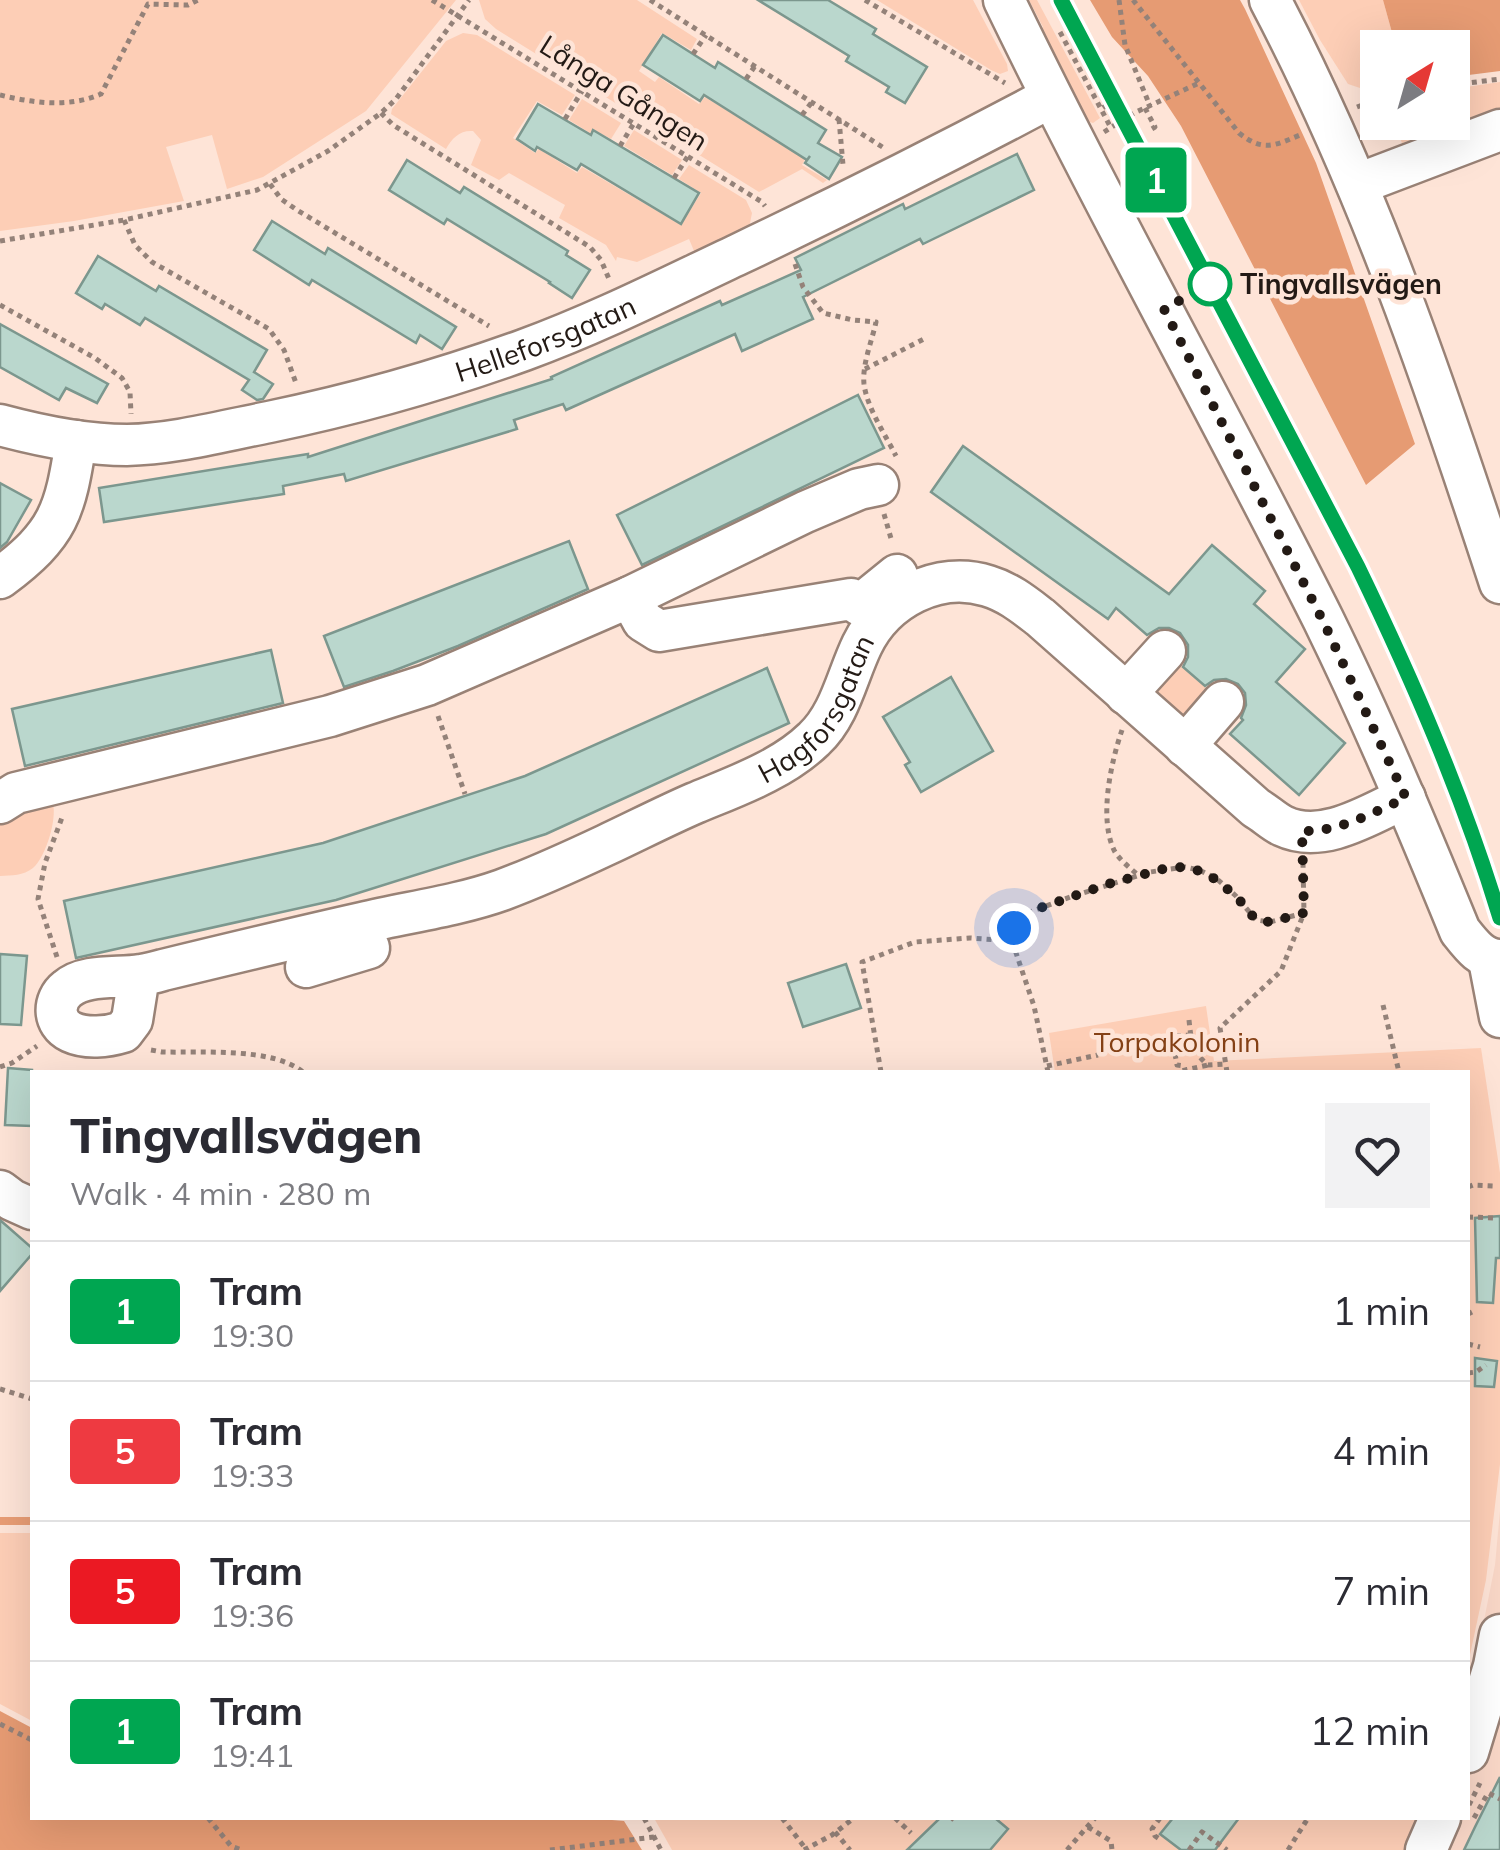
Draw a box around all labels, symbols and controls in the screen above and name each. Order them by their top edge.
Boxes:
street label: Långa Gången [534,27,715,158]
north arrow [1360,30,1470,140]
map controls [1360,30,1470,140]
line badge: 1 [1124,148,1188,212]
text: 1 [1145,158,1167,202]
marker: Tingvallsvägen [1189,263,1231,305]
place label: Tingvallsvägen [1240,266,1442,301]
street label: Helleforsgatan [451,287,641,389]
street label: Hagforsgatan [752,629,881,790]
your location [989,903,1039,953]
park label: Torpakolonin [1094,1024,1260,1059]
button: heart [1325,1103,1430,1208]
text: Tingvallsvägen [70,1105,422,1165]
text: Walk · 4 min · 280 m [70,1173,371,1213]
text: Tram [210,1267,303,1315]
text: 1 min [1333,1287,1430,1335]
text: 1 [114,1289,136,1333]
text: 19:30 [210,1315,294,1355]
text: Tram [210,1407,303,1455]
text: 4 min [1333,1427,1430,1475]
text: 5 [114,1429,136,1473]
text: 19:33 [210,1455,294,1495]
text: Tram [210,1547,303,1595]
text: 7 min [1333,1567,1430,1615]
text: 5 [114,1569,136,1613]
text: 19:36 [210,1595,294,1635]
text: Tram [210,1687,303,1735]
text: 12 min [1310,1707,1430,1755]
text: 1 [114,1709,136,1753]
text: 19:41 [210,1735,294,1775]

